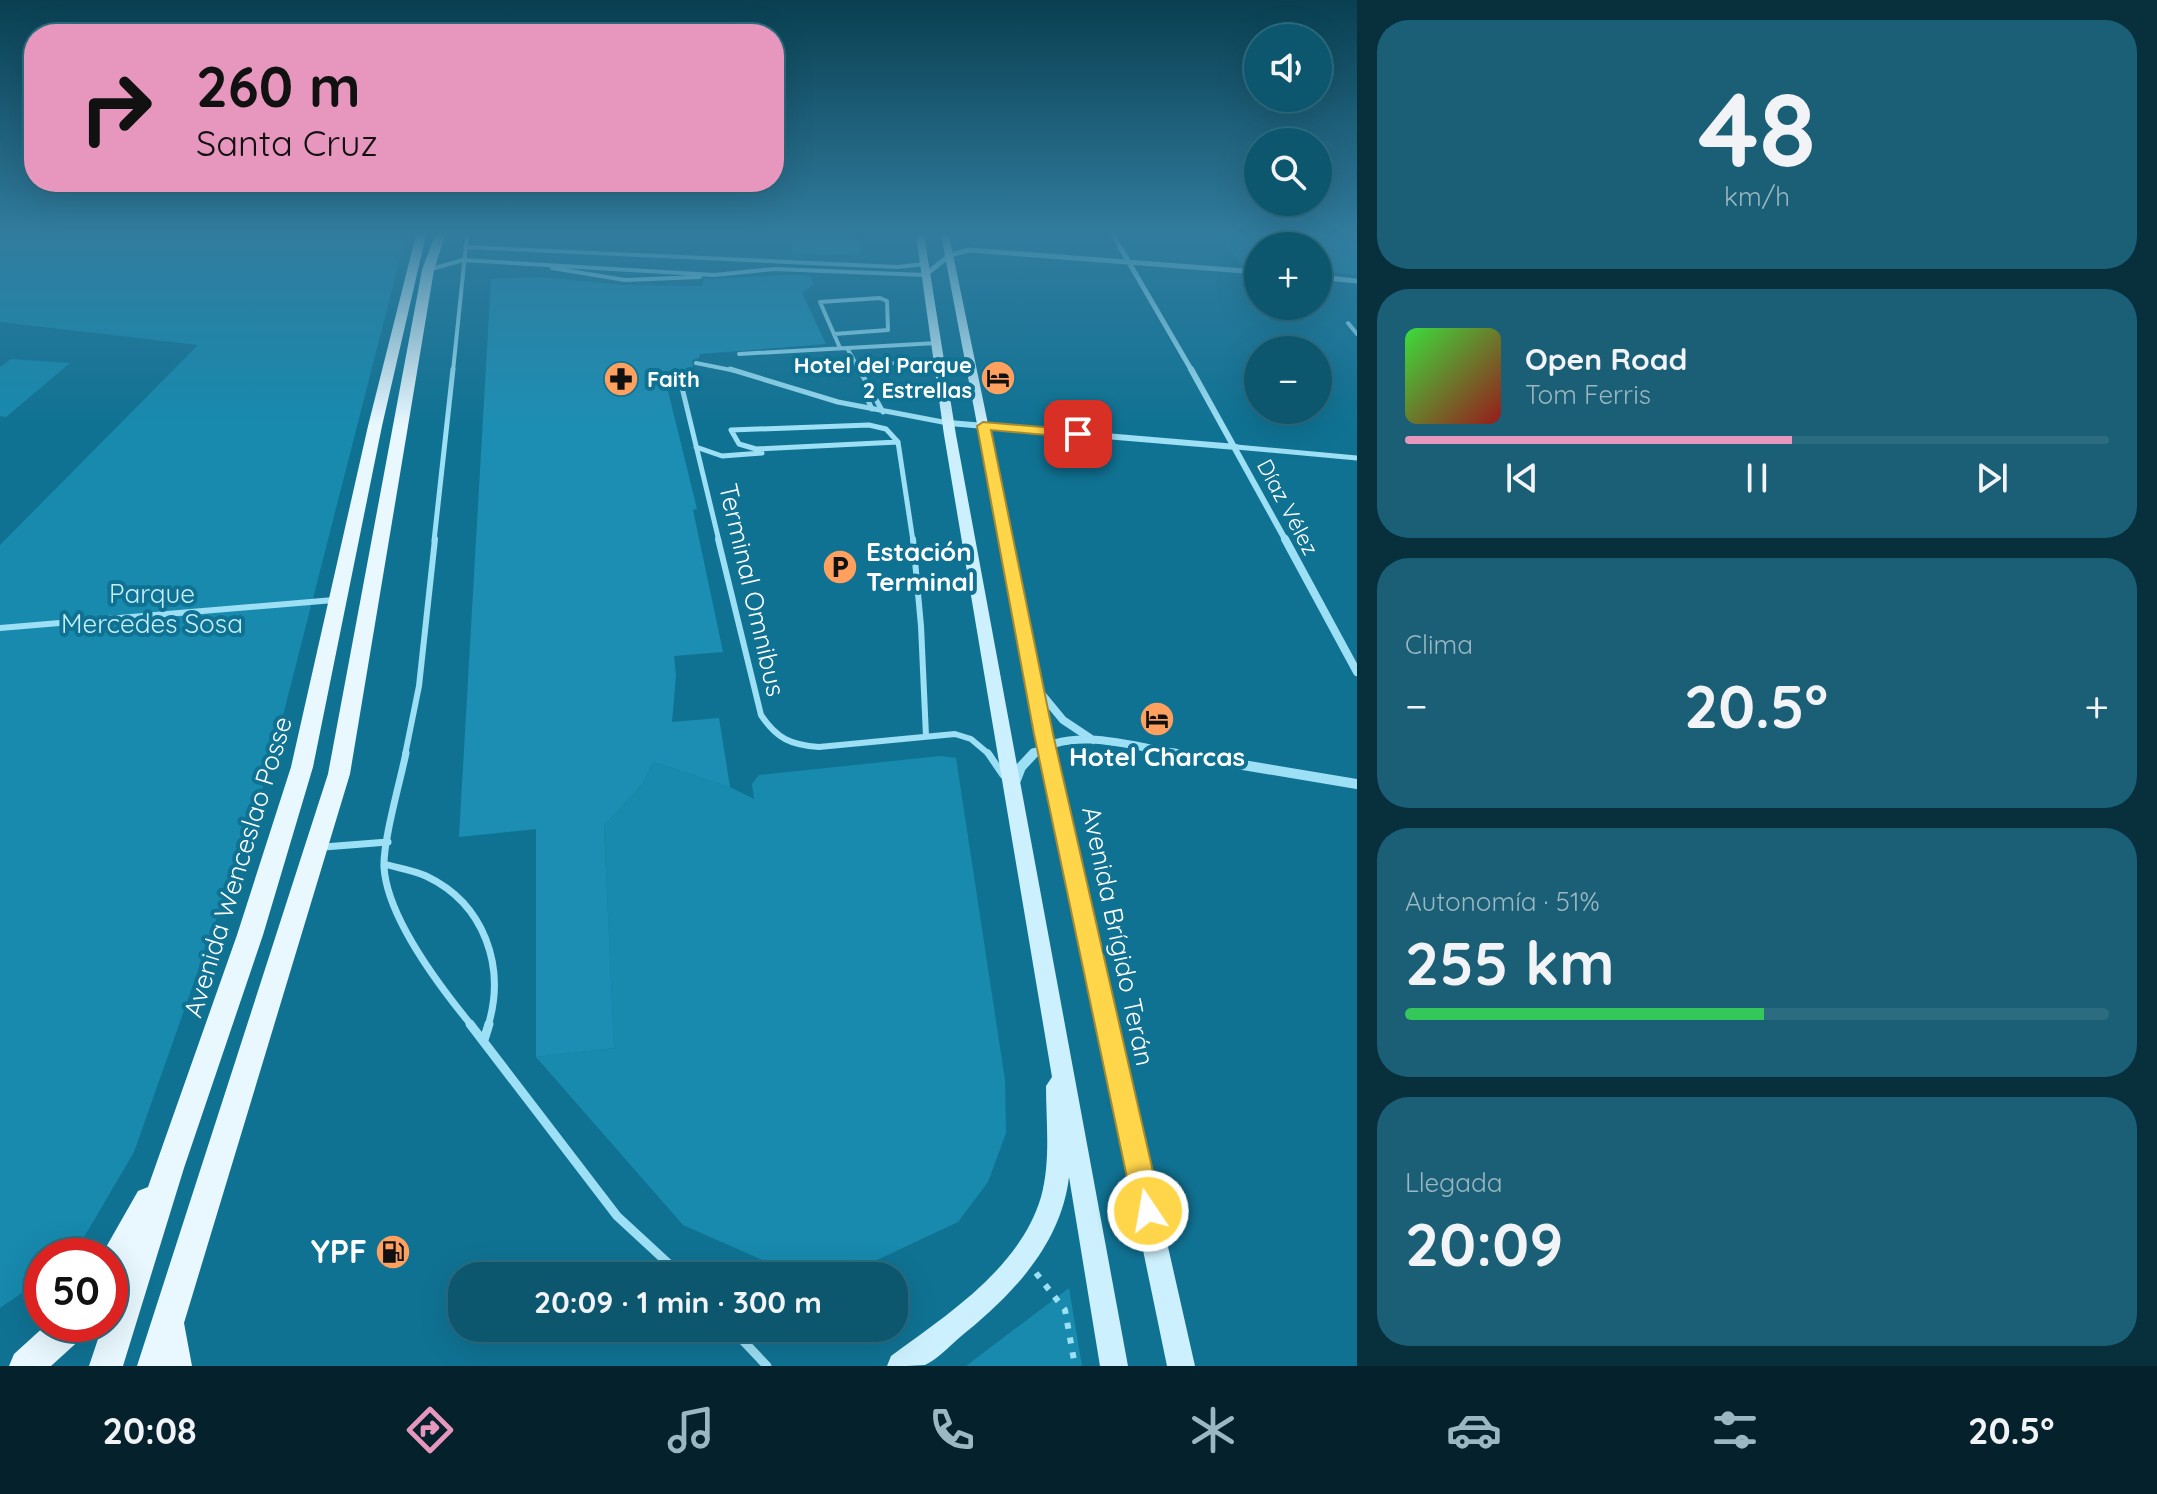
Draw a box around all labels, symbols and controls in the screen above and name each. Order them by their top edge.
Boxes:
map controls [1244,24,1332,424]
button: sound [1244,24,1332,112]
text: 260 m [196,51,361,121]
icon: right [64,56,168,160]
text: 48 [1698,63,1816,193]
text: Santa Cruz [196,120,378,165]
button: search [1244,128,1332,216]
text: km/h [1724,180,1790,213]
button: + [1244,232,1332,320]
button: − [1244,336,1332,424]
text: Open Road [1525,340,1687,378]
place label: Hotel del Parque 2 Estrellas [794,351,972,404]
hotel icon: Hotel del Parque 2 Estrellas [979,359,1017,397]
pharmacy icon: Faith [602,360,640,398]
place label: Faith [647,365,700,393]
text: Tom Ferris [1525,378,1651,411]
pin [1044,400,1112,468]
icon: arrive [1056,412,1100,456]
street label: Díaz Vélez [1251,454,1325,560]
icon: previous [1500,456,1544,500]
icon: pause [1735,456,1779,500]
icon: next [1970,456,2014,500]
street label: Terminal Omnibus [712,480,793,700]
place label: Estación Terminal [866,535,975,598]
parking icon: Estación Terminal [821,548,859,586]
park label: Parque Mercedes Sosa [61,577,243,640]
text: Clima [1405,628,1473,661]
text: 20.5° [1684,668,1828,743]
text: − [1405,678,1428,733]
text: + [2084,678,2109,733]
hotel icon: Hotel Charcas [1138,700,1176,738]
street label: Avenida Wenceslao Posse [176,712,299,1021]
place label: Hotel Charcas [1069,740,1245,773]
street label: Avenida Brígido Terán [1075,803,1162,1069]
text: Autonomía · 51% [1405,885,1600,918]
text: 255 km [1405,925,1615,1000]
text: Llegada [1405,1166,1502,1199]
position arrow [1106,1169,1190,1253]
text: 20:09 [1405,1206,1563,1281]
place label: YPF [311,1231,367,1271]
fuel station icon: YPF [374,1233,412,1271]
speed limit sign: 50 [24,1238,128,1342]
text: 20:09 · 1 min · 300 m [534,1283,822,1321]
icon: directions [402,1402,458,1458]
icon: music [663,1402,719,1458]
icon: phone [924,1402,980,1458]
icon: climate [1185,1402,1241,1458]
icon: car [1446,1402,1502,1458]
icon: filters [1707,1402,1763,1458]
text: 20:08 [103,1408,197,1453]
text: 20.5° [1968,1408,2054,1453]

